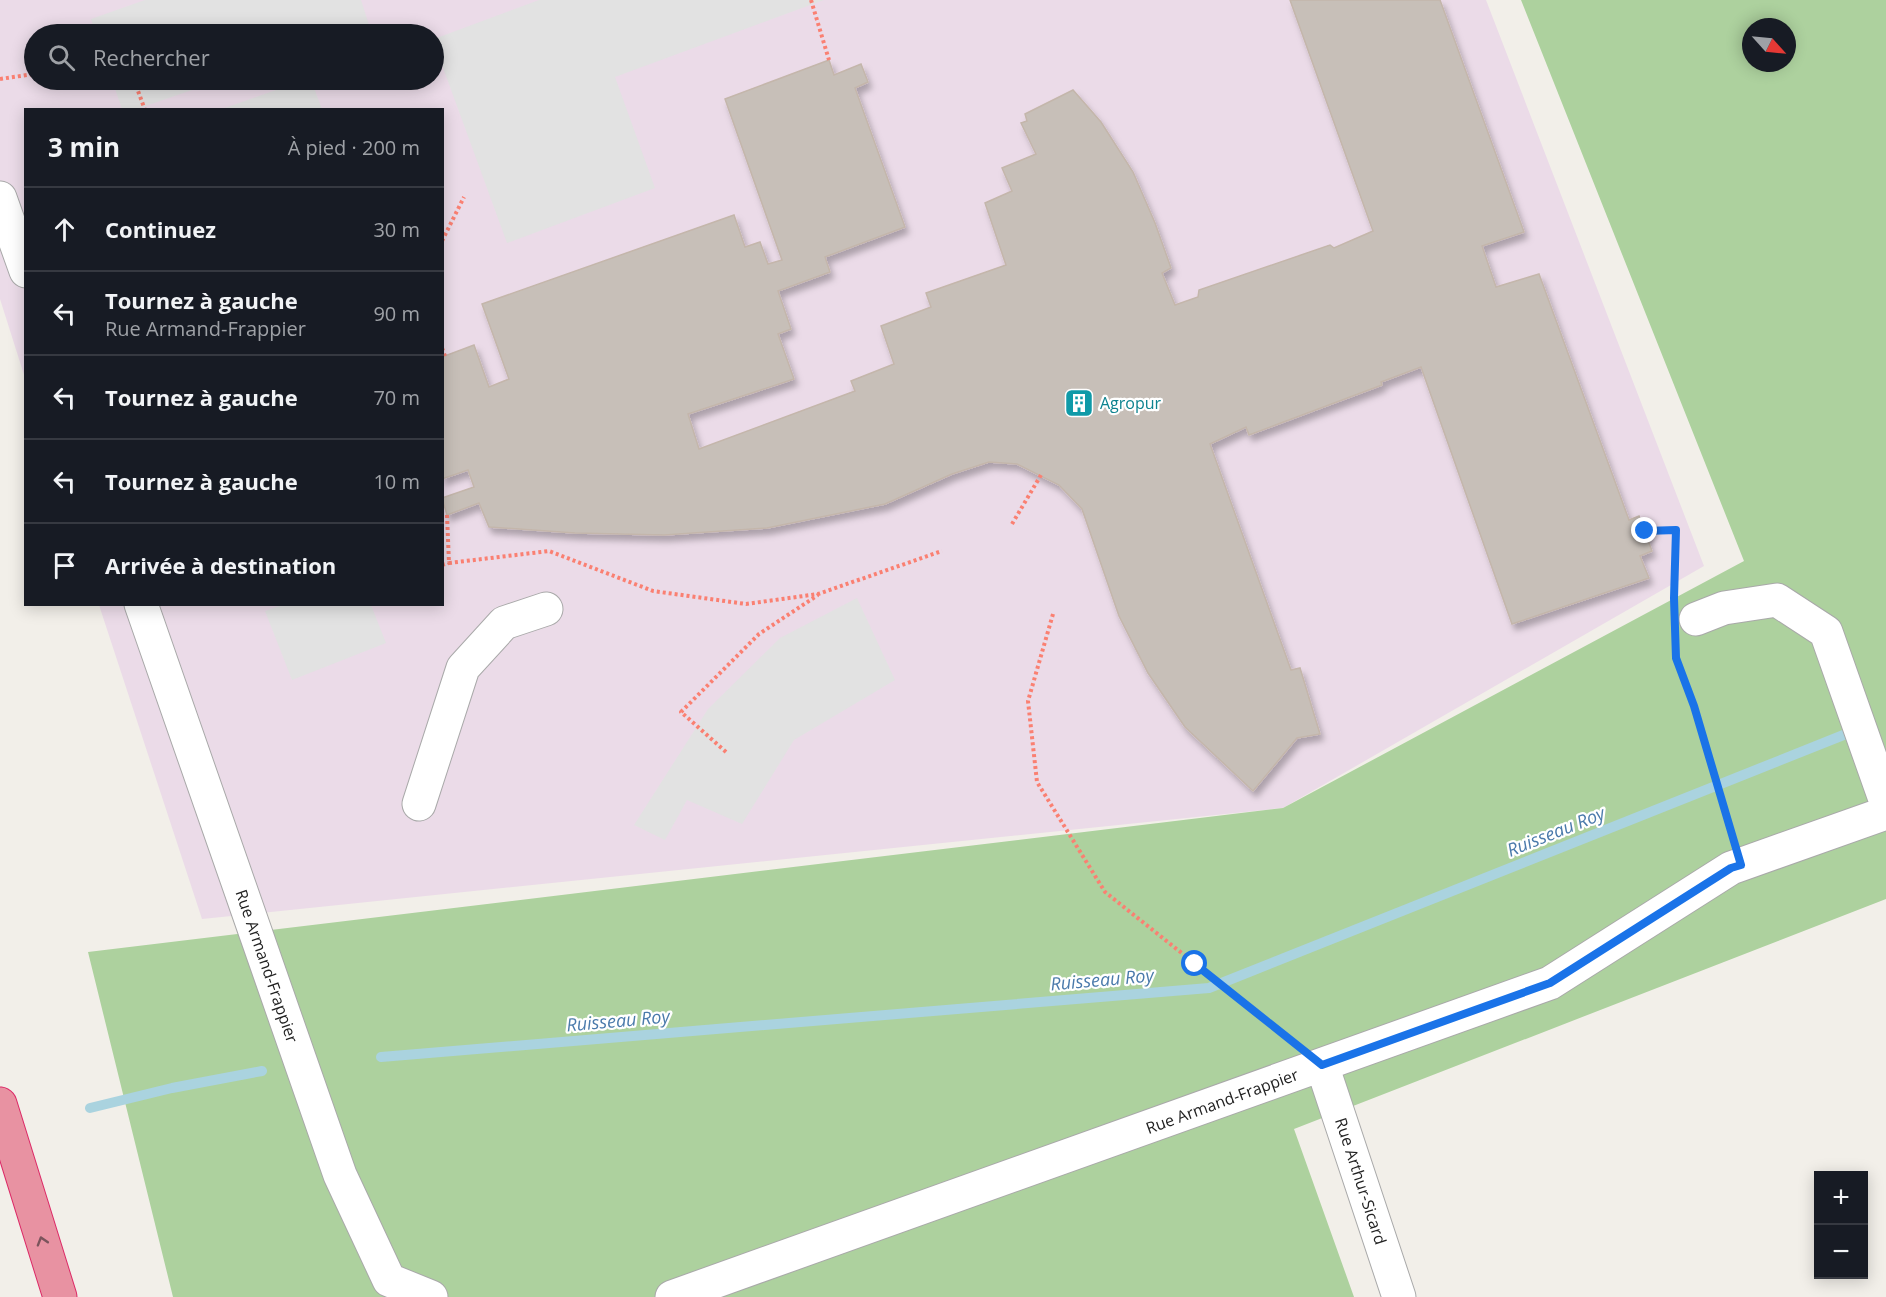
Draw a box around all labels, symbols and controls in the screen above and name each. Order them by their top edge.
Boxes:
north arrow [1742,18,1796,72]
search box [24,24,444,90]
icon: search [45,41,78,74]
text: Rechercher [93,42,210,72]
text: 3 min [48,129,120,165]
text: À pied · 200 m [288,134,420,161]
icon: ahead [48,213,81,246]
text: Continuez [105,214,216,244]
text: 30 m [373,216,420,243]
text: Tournez à gauche [105,285,298,315]
icon: left [48,297,81,330]
text: 90 m [373,300,420,327]
text: Rue Armand-Frappier [105,315,306,342]
icon: left [48,381,81,414]
text: Tournez à gauche [105,382,298,412]
text: 70 m [373,384,420,411]
building icon: Agropur [1063,387,1095,419]
place label: Agropur [1100,392,1162,414]
icon: left [48,465,81,498]
text: Tournez à gauche [105,466,298,496]
text: 10 m [373,468,420,495]
route end [1631,517,1657,543]
icon: arrive [48,549,81,582]
text: Arrivée à destination [105,550,336,580]
water label: Ruisseau Roy [1503,800,1610,862]
street label: Rue Armand-Frappier [230,886,304,1046]
route start [1181,950,1207,976]
water label: Ruisseau Roy [1049,962,1156,995]
water label: Ruisseau Roy [565,1003,672,1036]
street label: Rue Armand-Frappier [1143,1063,1302,1139]
street label: Rue Arthur-Sicard [1330,1115,1392,1247]
map controls [1814,1171,1868,1279]
button: + [1814,1171,1868,1225]
button: − [1814,1225,1868,1279]
one-way arrow [37,1236,49,1247]

